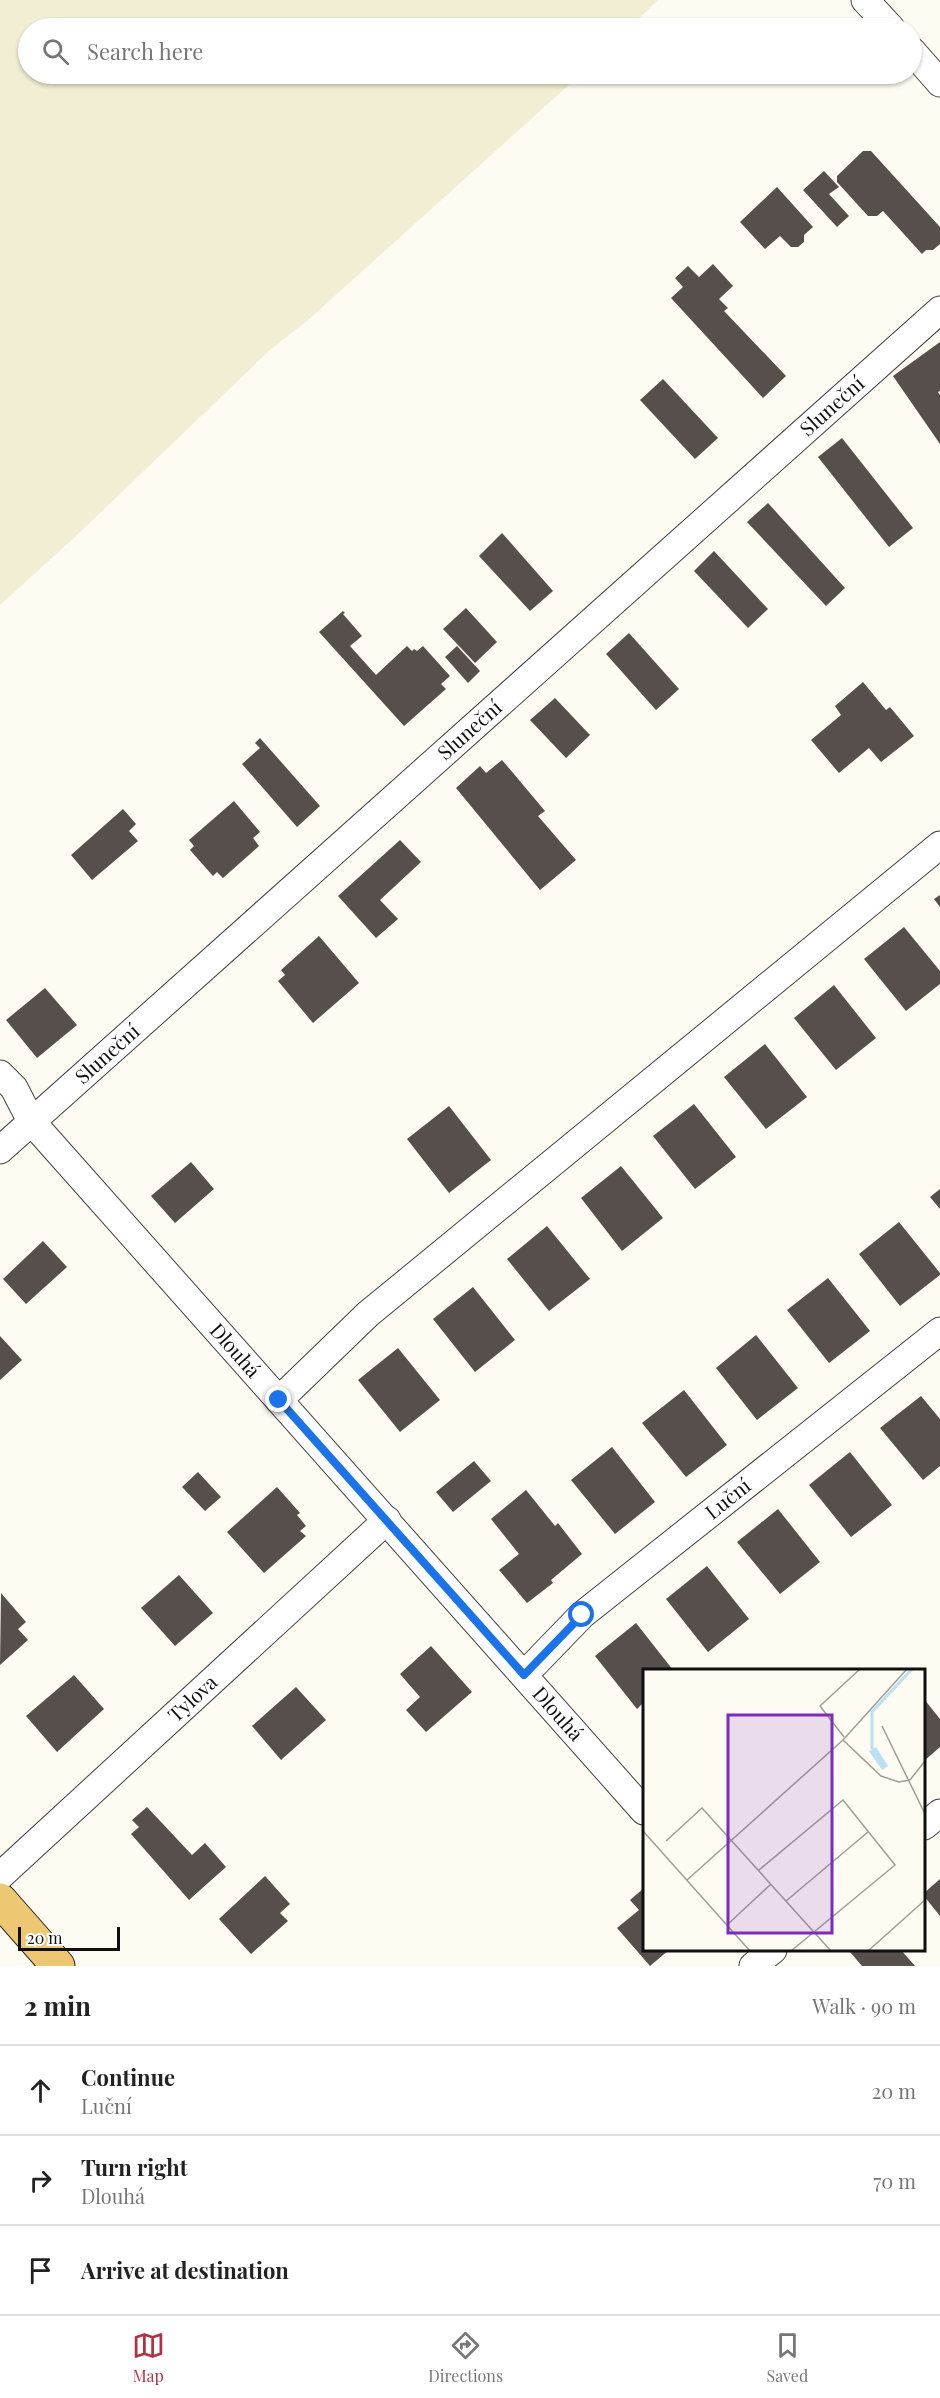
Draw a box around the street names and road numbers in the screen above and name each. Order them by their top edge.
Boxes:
street label: Sluneční [793,369,869,441]
street label: Sluneční [431,693,507,765]
street label: Sluneční [68,1017,144,1089]
street label: Dlouhá [205,1317,267,1383]
street label: Luční [699,1471,756,1524]
street label: Tylova [161,1668,222,1727]
street label: Dlouhá [527,1680,590,1746]

